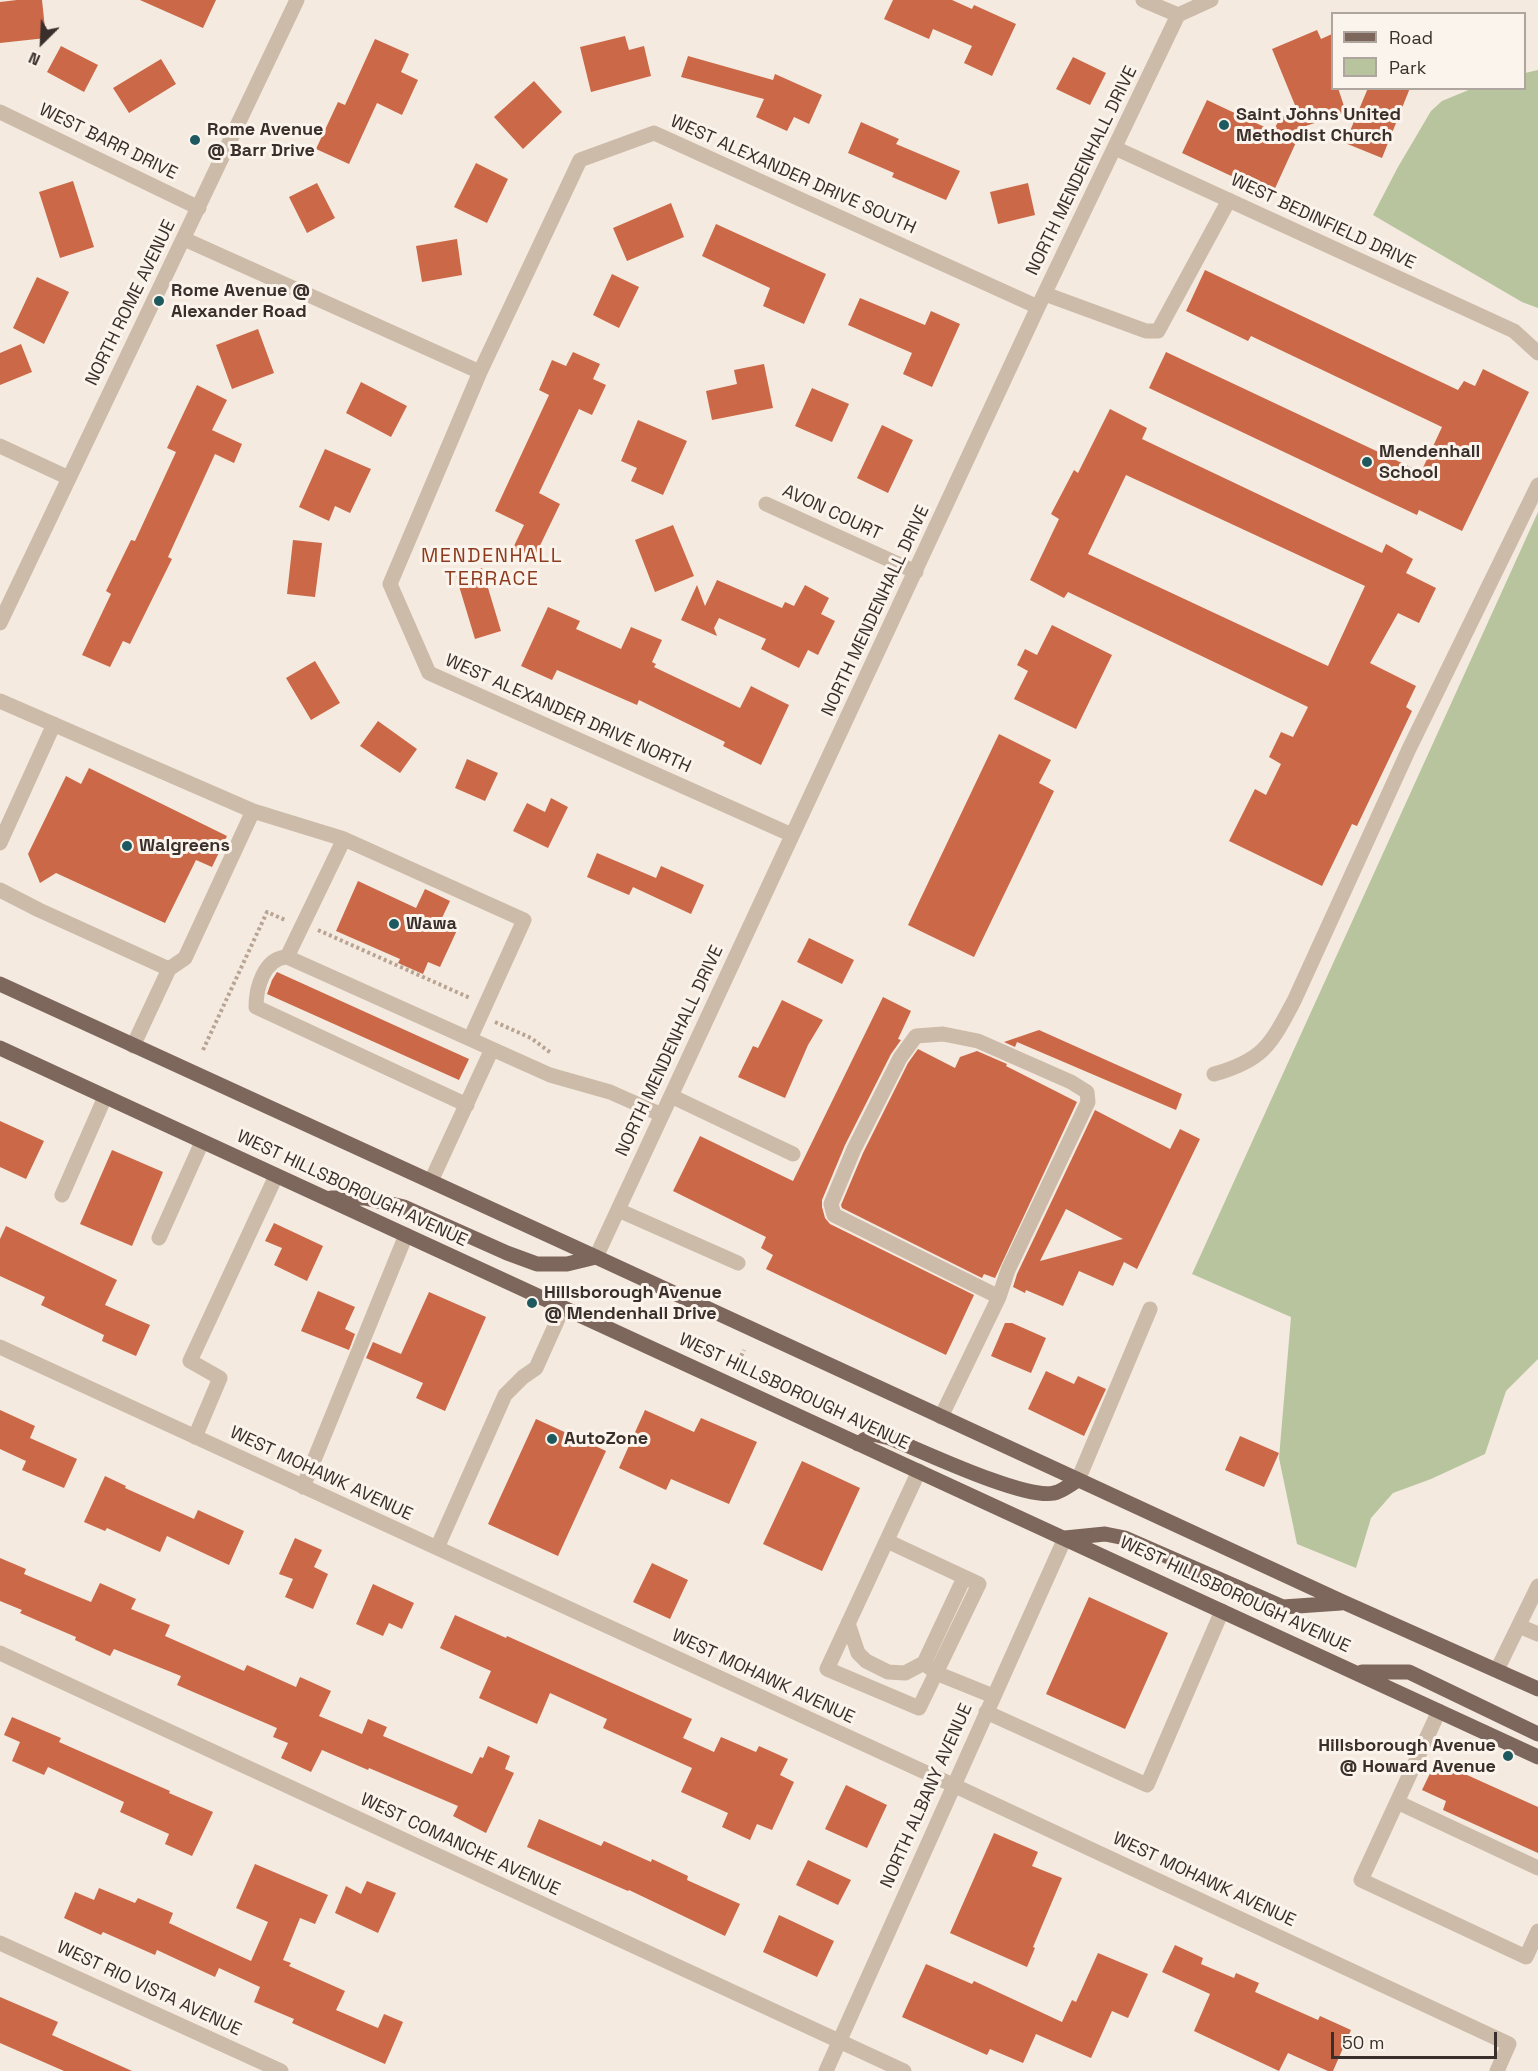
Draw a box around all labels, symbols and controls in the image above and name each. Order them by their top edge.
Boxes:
north arrow [12,12,72,72]
legend [1331,12,1526,90]
text: Road [1389,26,1433,49]
text: N [25,47,44,71]
text: Park [1389,56,1426,79]
street label: NORTH MENDENHALL DRIVE [1022,63,1142,279]
street label: WEST BARR DRIVE [35,99,181,185]
place label: Saint Johns United Methodist Church [1236,104,1401,146]
street label: WEST ALEXANDER DRIVE SOUTH [667,111,919,239]
marker: Saint Johns United Methodist Church [1217,118,1231,132]
place label: Rome Avenue @ Barr Drive [207,119,323,162]
marker: Rome Avenue @ Barr Drive [188,133,202,147]
street label: WEST BEDINFIELD DRIVE [1227,170,1419,274]
street label: NORTH ROME AVENUE [81,217,181,389]
place label: Rome Avenue @ Alexander Road [171,280,310,322]
marker: Rome Avenue @ Alexander Road [152,294,166,308]
place label: Mendenhall School [1379,441,1480,484]
marker: Mendenhall School [1360,455,1374,469]
street label: AVON COURT [779,481,885,545]
street label: NORTH MENDENHALL DRIVE [818,502,934,720]
district label: MENDENHALL TERRACE [421,545,563,592]
street label: WEST ALEXANDER DRIVE NORTH [442,650,694,778]
place label: Walgreens [139,835,230,857]
marker: Walgreens [120,839,134,853]
place label: Wawa [406,913,457,935]
marker: Wawa [387,917,401,931]
street label: NORTH MENDENHALL DRIVE [612,942,728,1160]
street label: WEST HILLSBOROUGH AVENUE [233,1126,471,1252]
place label: Hillsborough Avenue @ Mendenhall Drive [544,1282,722,1324]
marker: Hillsborough Avenue @ Mendenhall Drive [525,1296,539,1310]
street label: WEST HILLSBOROUGH AVENUE [675,1329,913,1455]
street label: WEST MOHAWK AVENUE [226,1422,416,1526]
place label: AutoZone [564,1428,648,1450]
marker: AutoZone [545,1432,559,1446]
street label: WEST HILLSBOROUGH AVENUE [1116,1532,1354,1658]
street label: WEST MOHAWK AVENUE [668,1625,858,1729]
street label: NORTH ALBANY AVENUE [876,1700,978,1892]
place label: Hillsborough Avenue @ Howard Avenue [1318,1735,1496,1778]
marker: Hillsborough Avenue @ Howard Avenue [1501,1749,1515,1763]
street label: WEST COMANCHE AVENUE [357,1789,563,1901]
street label: WEST MOHAWK AVENUE [1109,1828,1299,1932]
street label: WEST RIO VISTA AVENUE [53,1937,245,2041]
scale bar [1334,2020,1500,2058]
text: 50 m [1342,2031,1384,2054]

